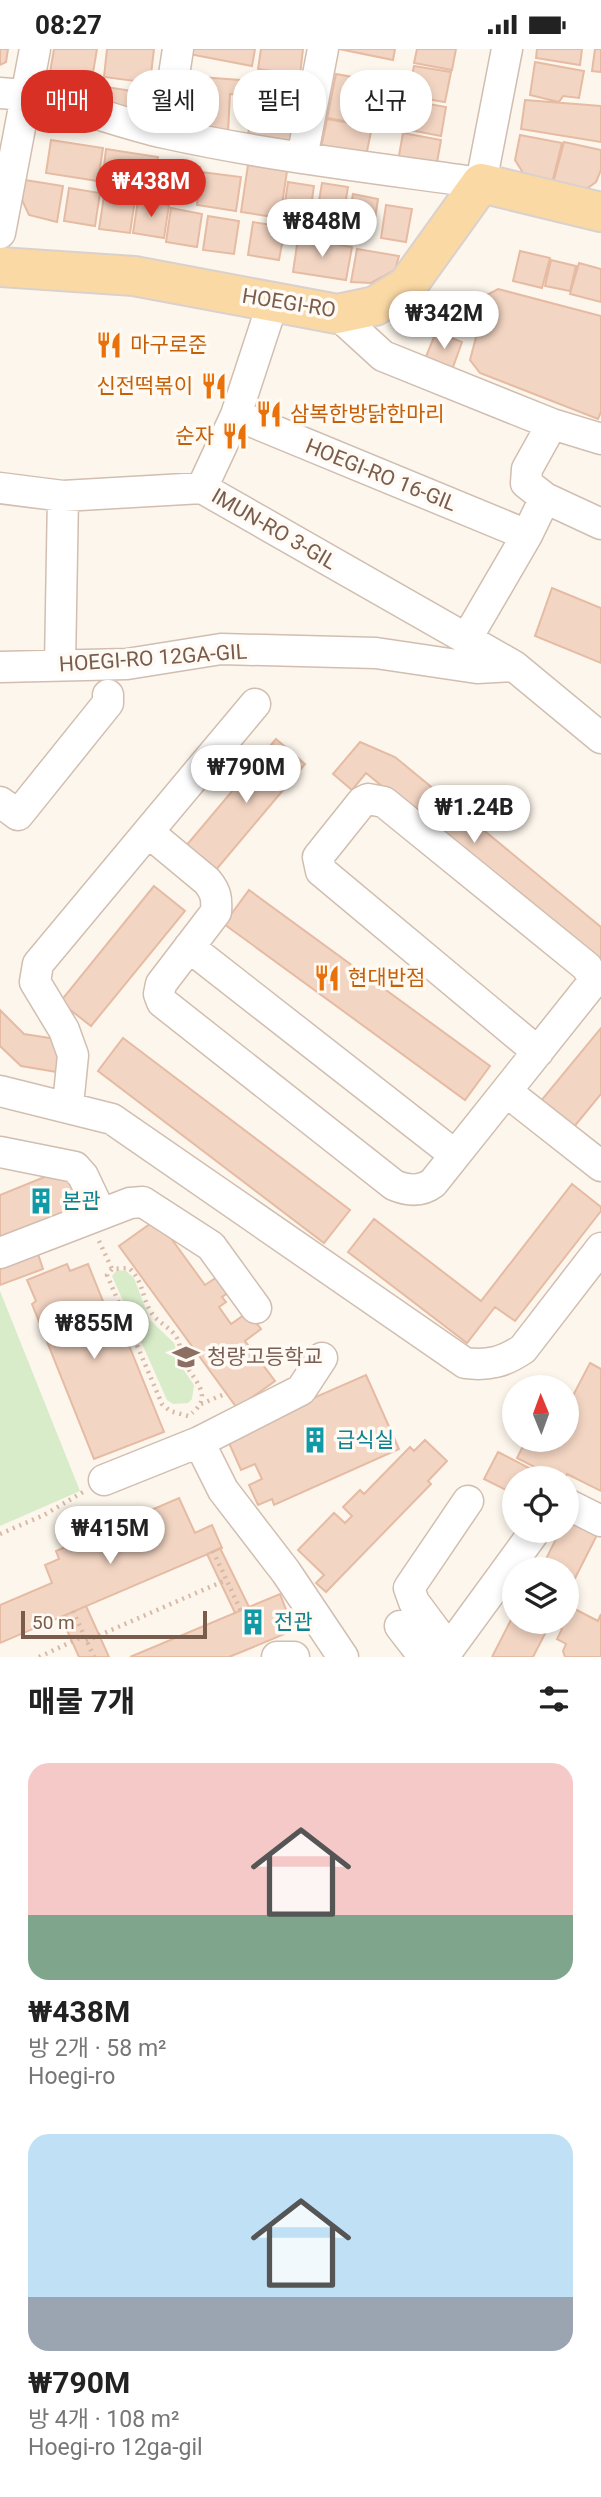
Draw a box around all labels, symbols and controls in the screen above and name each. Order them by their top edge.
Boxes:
text: 08:27 [35,10,102,40]
chip: 매매 [21,70,113,133]
chip: 월세 [127,70,219,133]
chip: 필터 [233,70,326,133]
chip: 신규 [340,70,432,133]
pin: ₩438M [102,159,200,219]
text: ₩438M [112,168,190,195]
pin: ₩848M [273,199,371,259]
text: ₩848M [283,208,361,235]
street label: HOEGI-RO [240,284,338,322]
pin: ₩342M [395,292,493,351]
text: ₩342M [405,300,483,327]
restaurant icon: 마구로준 [94,330,124,360]
place label: 마구로준 [130,333,207,357]
restaurant icon: 신전떡볶이 [199,371,229,401]
place label: 신전떡볶이 [96,374,193,398]
restaurant icon: 삼복한방닭한마리 [254,399,284,429]
place label: 삼복한방닭한마리 [290,402,445,426]
restaurant icon: 순자 [220,421,250,451]
place label: 순자 [175,424,214,448]
street label: HOEGI-RO 16-GIL [302,434,460,516]
street label: IMUN-RO 3-GIL [207,484,341,574]
street label: HOEGI-RO 12GA-GIL [58,639,248,677]
pin: ₩790M [197,745,295,805]
text: ₩790M [207,754,285,781]
pin: ₩1.24B [417,785,531,845]
text: ₩1.24B [434,794,514,821]
restaurant icon: 현대반점 [312,963,342,993]
place label: 현대반점 [348,966,425,990]
building icon: 본관 [26,1186,56,1216]
place label: 본관 [62,1189,101,1213]
pin: ₩855M [45,1301,143,1361]
text: ₩855M [55,1310,133,1337]
school or university icon: 청량고등학교 [171,1342,201,1372]
place label: 청량고등학교 [207,1345,323,1369]
north arrow [502,1375,579,1453]
map controls [502,1375,579,1634]
building icon: 급식실 [300,1425,330,1455]
place label: 급식실 [336,1428,394,1452]
button: locate [502,1466,579,1543]
pin: ₩415M [61,1507,159,1566]
text: ₩415M [71,1515,149,1542]
button: layers [502,1557,579,1634]
building icon: 전관 [238,1607,268,1637]
scale bar [21,1608,206,1640]
place label: 전관 [274,1610,313,1634]
text: 50 m [32,1611,75,1634]
icon: filters [535,1680,573,1718]
text: 매물 7개 [28,1684,135,1719]
icon: home [238,1809,364,1935]
text: ₩438M [28,1994,130,2029]
text: 방 2개 · 58 m² [28,2035,167,2062]
text: Hoegi-ro [28,2063,115,2090]
icon: home [238,2180,364,2306]
text: ₩790M [28,2365,130,2400]
text: 방 4개 · 108 m² [28,2406,179,2433]
text: Hoegi-ro 12ga-gil [28,2434,203,2461]

